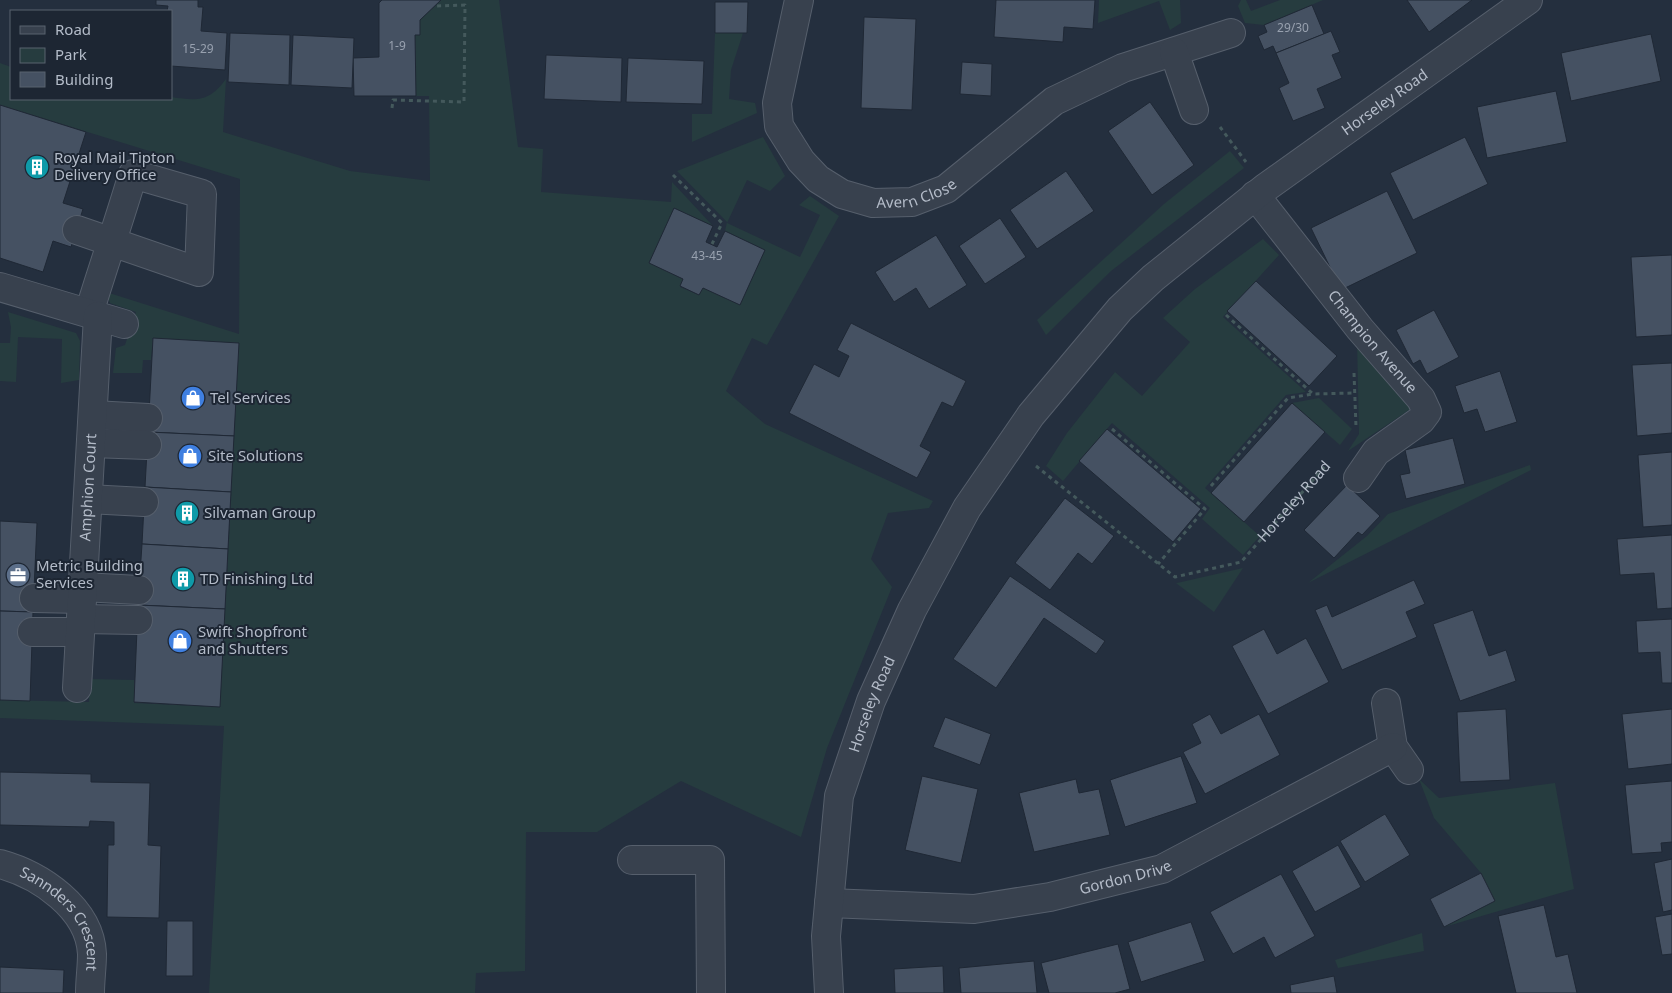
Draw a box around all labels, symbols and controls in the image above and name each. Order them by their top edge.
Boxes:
legend [10,10,172,100]
text: Road [55,19,91,39]
house number: 29/30 [1277,19,1309,36]
house number: 1-9 [388,37,406,54]
house number: 15-29 [182,40,214,57]
text: Park [55,44,87,64]
street label: Horseley Road [1337,64,1431,139]
text: Building [55,69,113,89]
place label: Royal Mail Tipton Delivery Office [54,147,175,184]
building icon: Royal Mail Tipton Delivery Office [24,154,50,180]
street label: Avern Close [876,173,960,212]
house number: 43-45 [691,247,723,264]
street label: Champion Avenue [1324,285,1422,397]
shop icon: Tel Services [180,385,206,411]
place label: Tel Services [210,387,291,407]
street label: Amphion Court [74,432,100,542]
shop icon: Site Solutions [177,443,203,469]
place label: Site Solutions [208,445,303,465]
street label: Horseley Road [1252,456,1334,546]
building icon: Silvaman Group [174,500,200,526]
place label: Silvaman Group [204,502,316,522]
place label: Metric Building Services [36,555,143,592]
office icon: Metric Building Services [5,562,31,588]
building icon: TD Finishing Ltd [170,566,196,592]
place label: TD Finishing Ltd [200,568,313,588]
place label: Swift Shopfront and Shutters [198,621,308,658]
shop icon: Swift Shopfront and Shutters [167,628,193,654]
street label: Horseley Road [843,653,899,755]
street label: Gordon Drive [1077,855,1175,898]
street label: Sannders Crescent [17,861,103,972]

